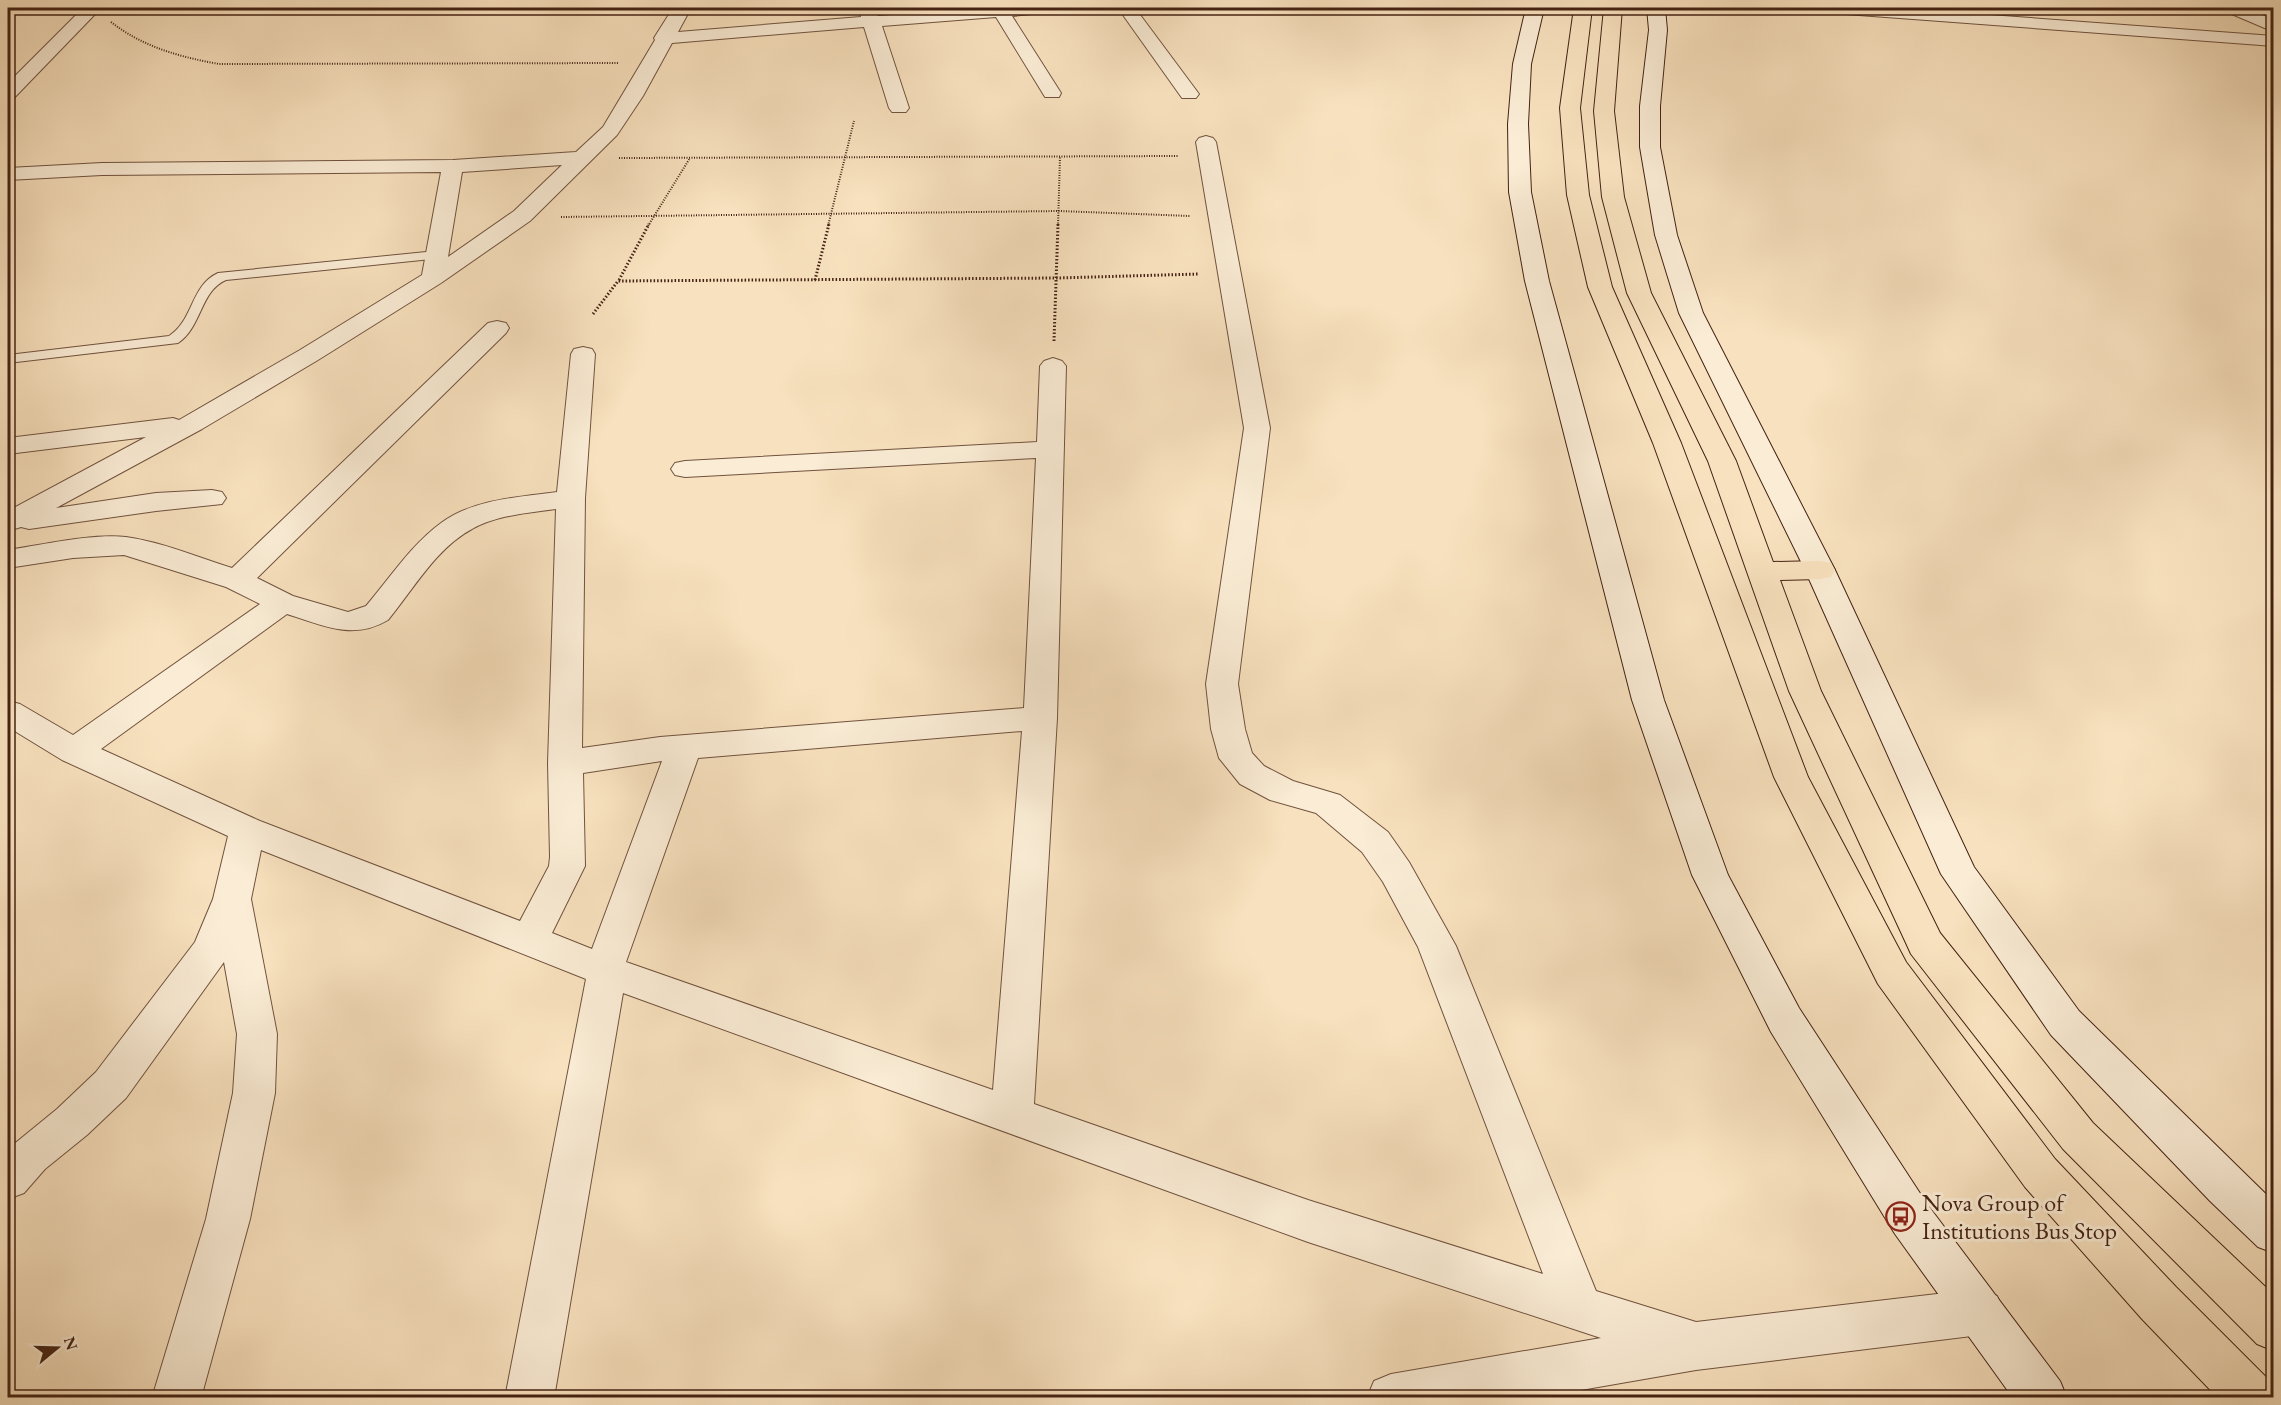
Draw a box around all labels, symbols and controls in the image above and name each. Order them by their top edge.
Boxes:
place label: Nova Group of Institutions Bus Stop [1922,1187,2117,1246]
bus stop icon: Nova Group of Institutions Bus Stop [1885,1201,1917,1233]
north arrow [27,1318,87,1378]
text: N [59,1334,83,1353]

